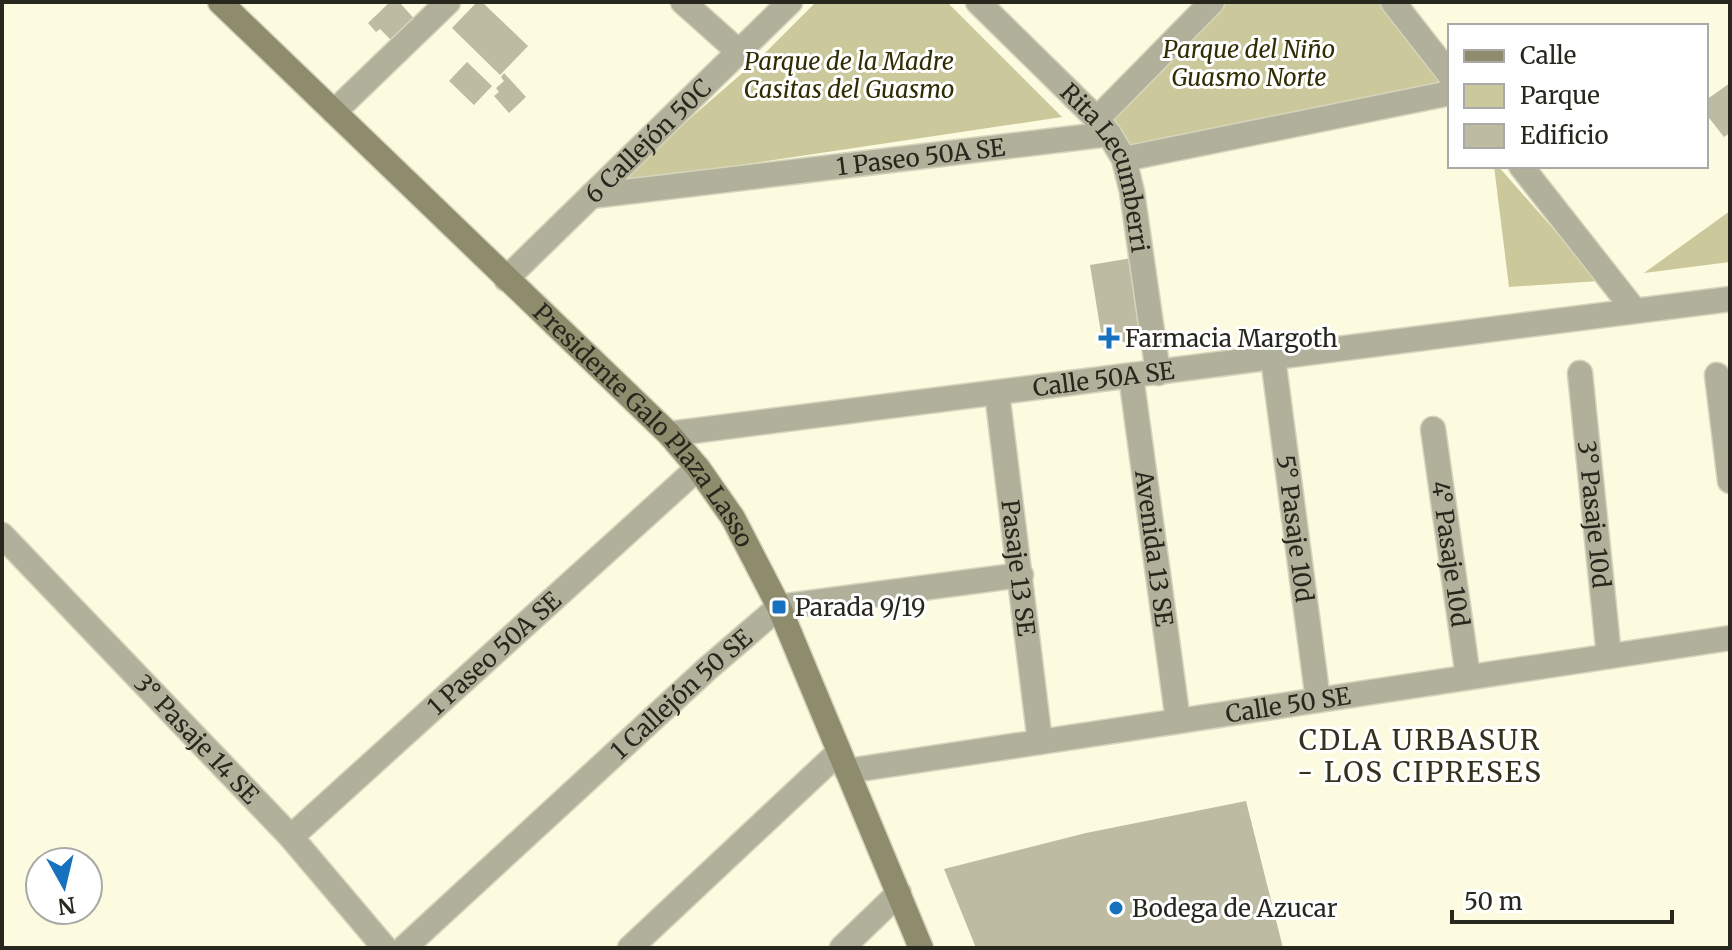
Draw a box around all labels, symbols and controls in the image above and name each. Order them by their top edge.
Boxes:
legend [1448,24,1708,168]
park label: Parque del Niño Guasmo Norte [1163,34,1335,93]
text: Calle [1520,40,1576,71]
park label: Parque de la Madre Casitas del Guasmo [744,46,954,105]
street label: 6 Callejón 50C [578,72,718,209]
street label: Rita Lecumberri [1054,76,1156,255]
text: Parque [1520,80,1600,111]
text: Edificio [1520,120,1608,151]
street label: 1 Paseo 50A SE [835,131,1007,182]
street label: Presidente Galo Plaza Lasso [527,296,761,552]
place label: Farmacia Margoth [1125,323,1338,354]
marker: Farmacia Margoth [1100,329,1118,347]
street label: Calle 50A SE [1031,354,1177,403]
street label: 3° Pasaje 10d [1572,439,1617,590]
street label: 5° Pasaje 10d [1270,453,1320,604]
street label: Avenida 13 SE [1128,468,1181,629]
street label: 4° Pasaje 10d [1425,479,1476,629]
street label: Pasaje 13 SE [995,498,1042,638]
street label: 1 Paseo 50A SE [421,584,568,721]
place label: Parada 9/19 [795,592,925,623]
marker: Parada 9/19 [770,598,788,616]
street label: 1 Callejón 50 SE [604,622,759,766]
street label: 3° Pasaje 14 SE [128,668,267,810]
street label: Calle 50 SE [1223,680,1353,729]
district label: CDLA URBASUR - LOS CIPRESES [1297,722,1543,790]
north arrow [24,846,104,926]
scale bar [1452,874,1672,924]
text: 50 m [1464,886,1523,917]
text: N [56,891,77,921]
place label: Bodega de Azucar [1132,893,1338,924]
marker: Bodega de Azucar [1107,899,1125,917]

